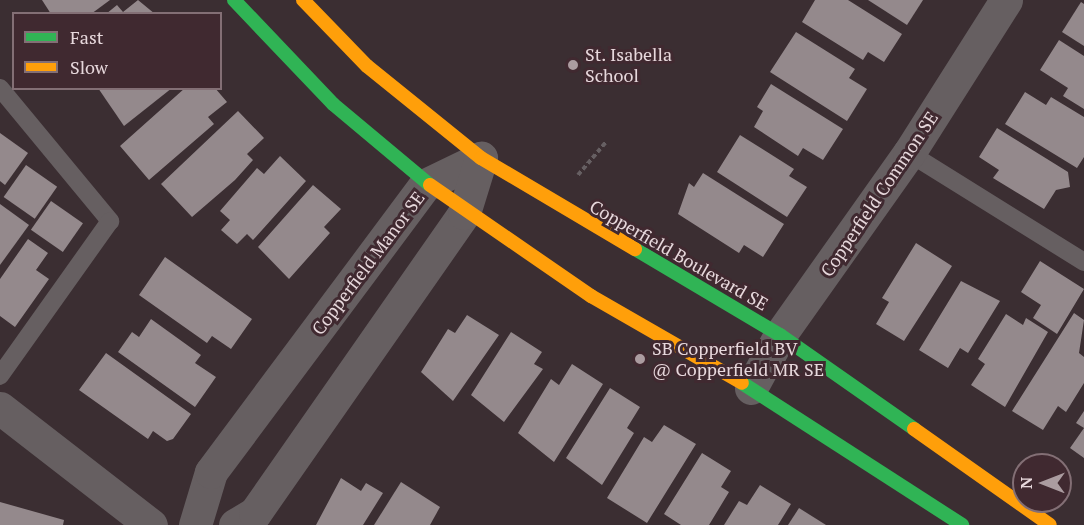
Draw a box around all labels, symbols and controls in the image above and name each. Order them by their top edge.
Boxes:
legend [12,12,222,90]
text: Fast [70,25,103,49]
place label: St. Isabella School [585,44,673,86]
text: Slow [70,55,108,79]
marker: St. Isabella School [566,58,580,72]
street label: Copperfield Common SE [816,107,942,281]
street label: Copperfield Manor SE [307,187,429,339]
street label: Copperfield Boulevard SE [586,195,772,315]
place label: SB Copperfield BV @ Copperfield MR SE [652,338,824,380]
marker: SB Copperfield BV @ Copperfield MR SE [633,352,647,366]
north arrow [1012,453,1072,513]
text: N [1015,477,1037,489]

